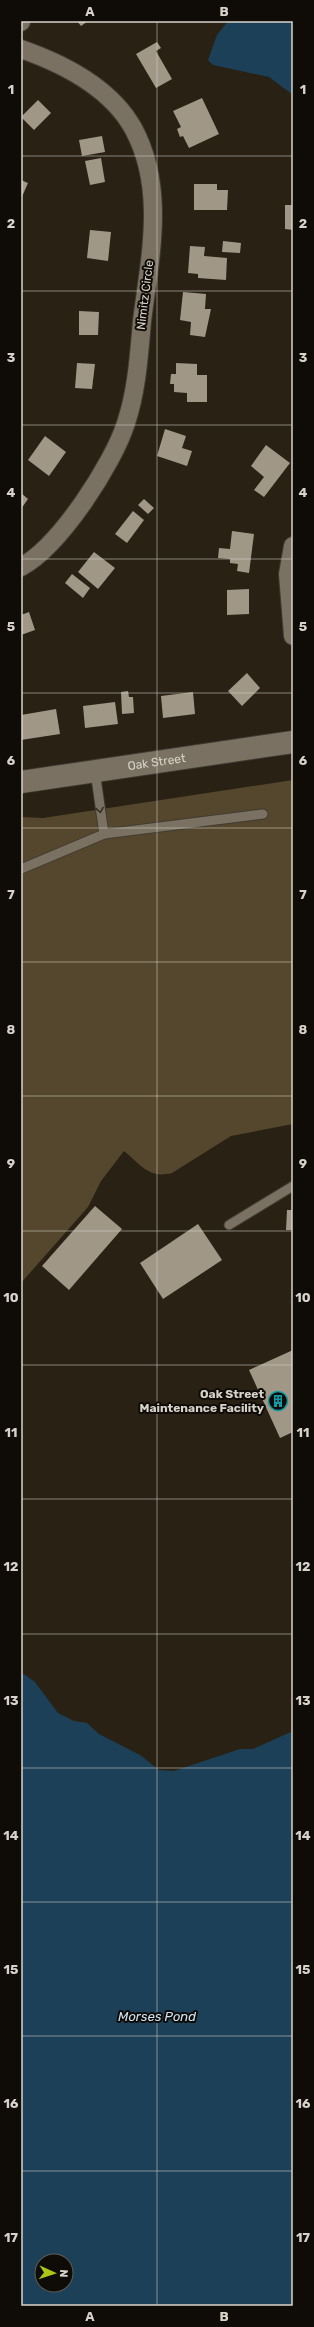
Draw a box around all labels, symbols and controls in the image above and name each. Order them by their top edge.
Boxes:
text: A [85,4,95,19]
text: B [219,4,229,19]
text: 1 [8,82,14,97]
text: 1 [300,82,306,97]
text: 2 [7,216,15,231]
text: 2 [299,216,307,231]
street label: Nimitz Circle [134,259,156,331]
text: 3 [7,350,16,365]
text: 3 [299,350,308,365]
text: 4 [7,485,16,500]
text: 4 [299,485,308,500]
text: 5 [7,619,15,634]
text: 5 [299,619,307,634]
street label: Oak Street [127,751,187,773]
text: 6 [7,753,16,768]
text: 6 [299,753,308,768]
one-way arrow [95,807,104,813]
text: 7 [7,887,15,902]
text: 7 [299,887,307,902]
text: 8 [7,1022,16,1037]
text: 8 [299,1022,308,1037]
text: 9 [7,1156,15,1171]
text: 9 [299,1156,307,1171]
text: 10 [3,1290,19,1305]
text: 10 [295,1290,311,1305]
place label: Oak Street Maintenance Facility [140,1387,264,1415]
building icon: Oak Street Maintenance Facility [267,1390,289,1412]
text: 11 [5,1425,17,1440]
text: 11 [297,1425,309,1440]
text: 12 [4,1559,18,1574]
text: 12 [296,1559,310,1574]
text: 13 [3,1693,19,1708]
text: 13 [295,1693,311,1708]
text: 14 [3,1828,19,1843]
text: 14 [295,1828,311,1843]
text: 15 [4,1962,18,1977]
text: 15 [296,1962,310,1977]
water label: Morses Pond [118,2009,196,2024]
text: 16 [4,2096,19,2111]
text: 16 [296,2096,311,2111]
text: 17 [4,2230,19,2245]
text: 17 [296,2230,311,2245]
north arrow [34,2253,74,2293]
text: N [57,2269,70,2278]
text: A [85,2309,95,2324]
text: B [219,2309,229,2324]

